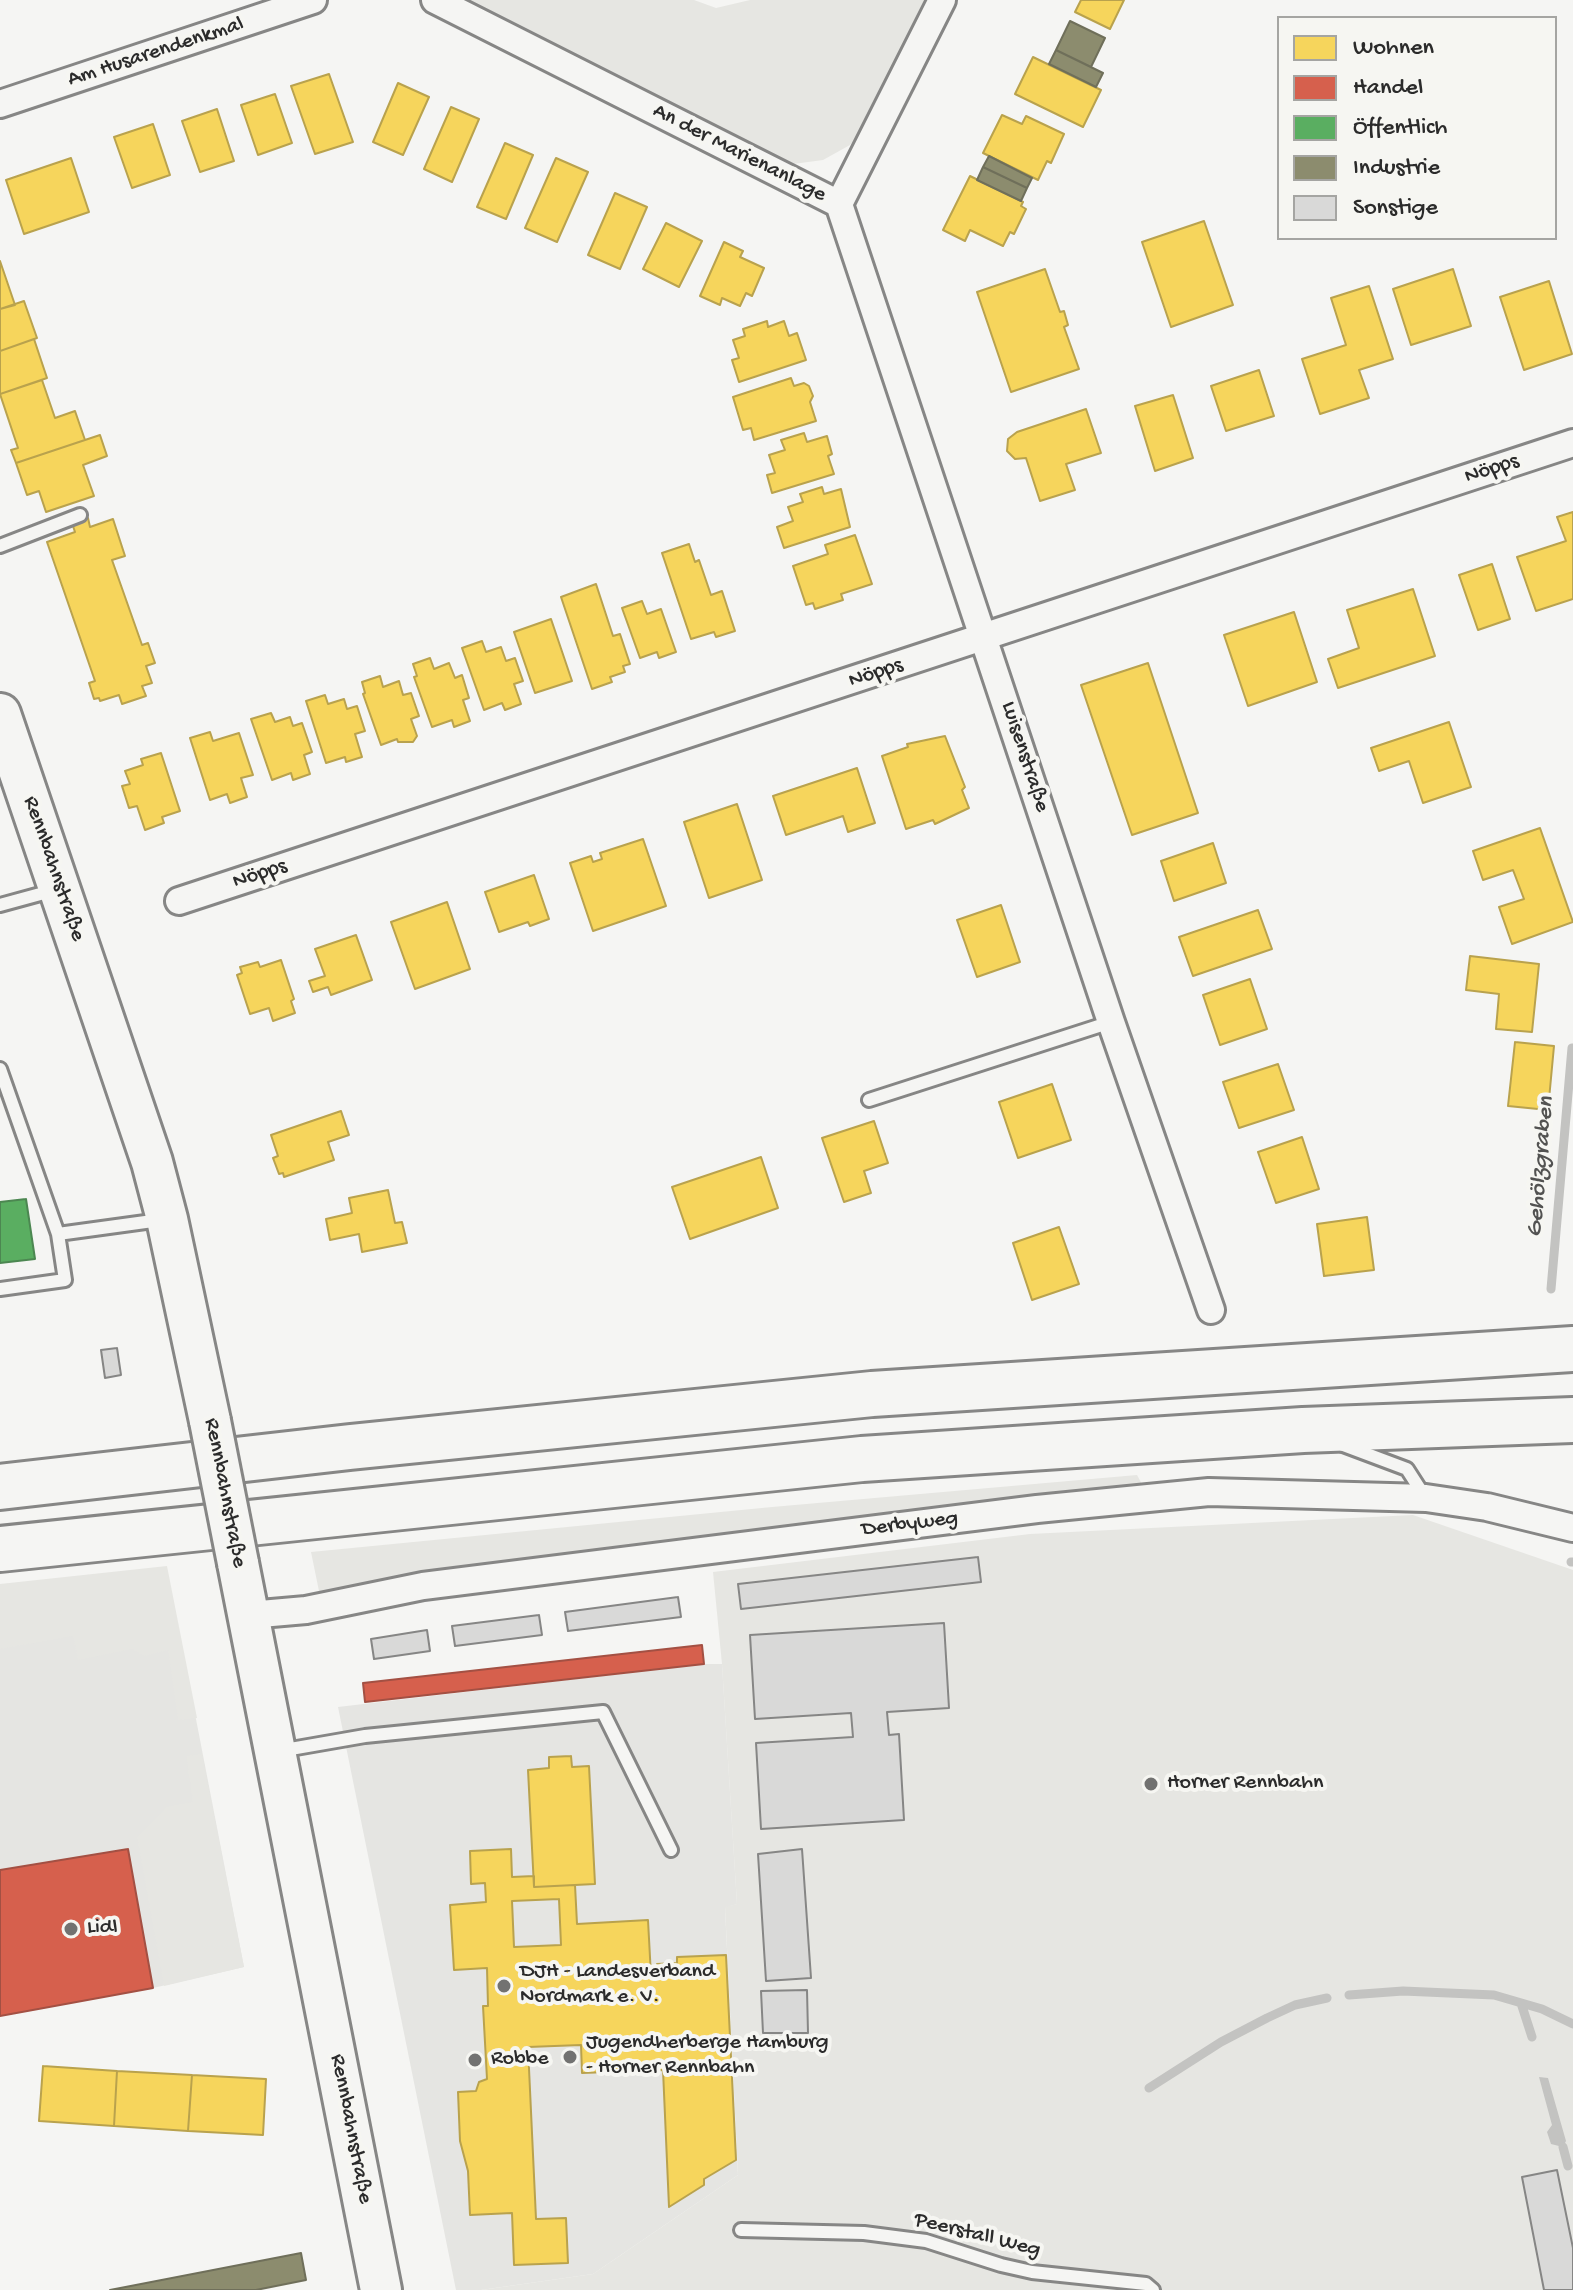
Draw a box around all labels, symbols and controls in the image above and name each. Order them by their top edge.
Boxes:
street label: Am Husarendenkmal [65,12,247,94]
legend [1277,16,1557,240]
text: Wohnen [1353,34,1434,63]
text: Handel [1353,74,1423,103]
street label: An der Marienanlage [648,99,830,209]
text: Öffentlich [1353,114,1447,143]
text: Industrie [1353,154,1440,183]
text: Sonstige [1353,194,1438,223]
street label: Nöpps [1462,449,1522,491]
street label: Nöpps [846,653,906,695]
street label: Luisenstraße [994,698,1054,816]
street label: Rennbahnstraße [16,793,90,945]
street label: Nöpps [230,854,290,896]
water label: Gehölzgraben [1522,1096,1562,1238]
street label: Rennbahnstraße [197,1416,251,1570]
street label: Derbyweg [860,1506,960,1544]
place label: Horner Rennbahn [1167,1771,1323,1797]
marker: Horner Rennbahn [1142,1775,1160,1793]
place label: Lidl [87,1916,118,1942]
marker: Lidl [62,1920,80,1938]
place label: DJH - Landesverband Nordmark e. V. [520,1960,715,2012]
marker: DJH - Landesverband Nordmark e. V. [495,1977,513,1995]
place label: Jugendherberge Hamburg - Horner Rennbahn [586,2031,829,2082]
place label: Robbe [491,2047,549,2073]
marker: Jugendherberge Hamburg - Horner Rennbahn [561,2048,579,2066]
marker: Robbe [466,2051,484,2069]
street label: Rennbahnstraße [323,2052,377,2206]
street label: Peerstall Weg [911,2208,1043,2264]

